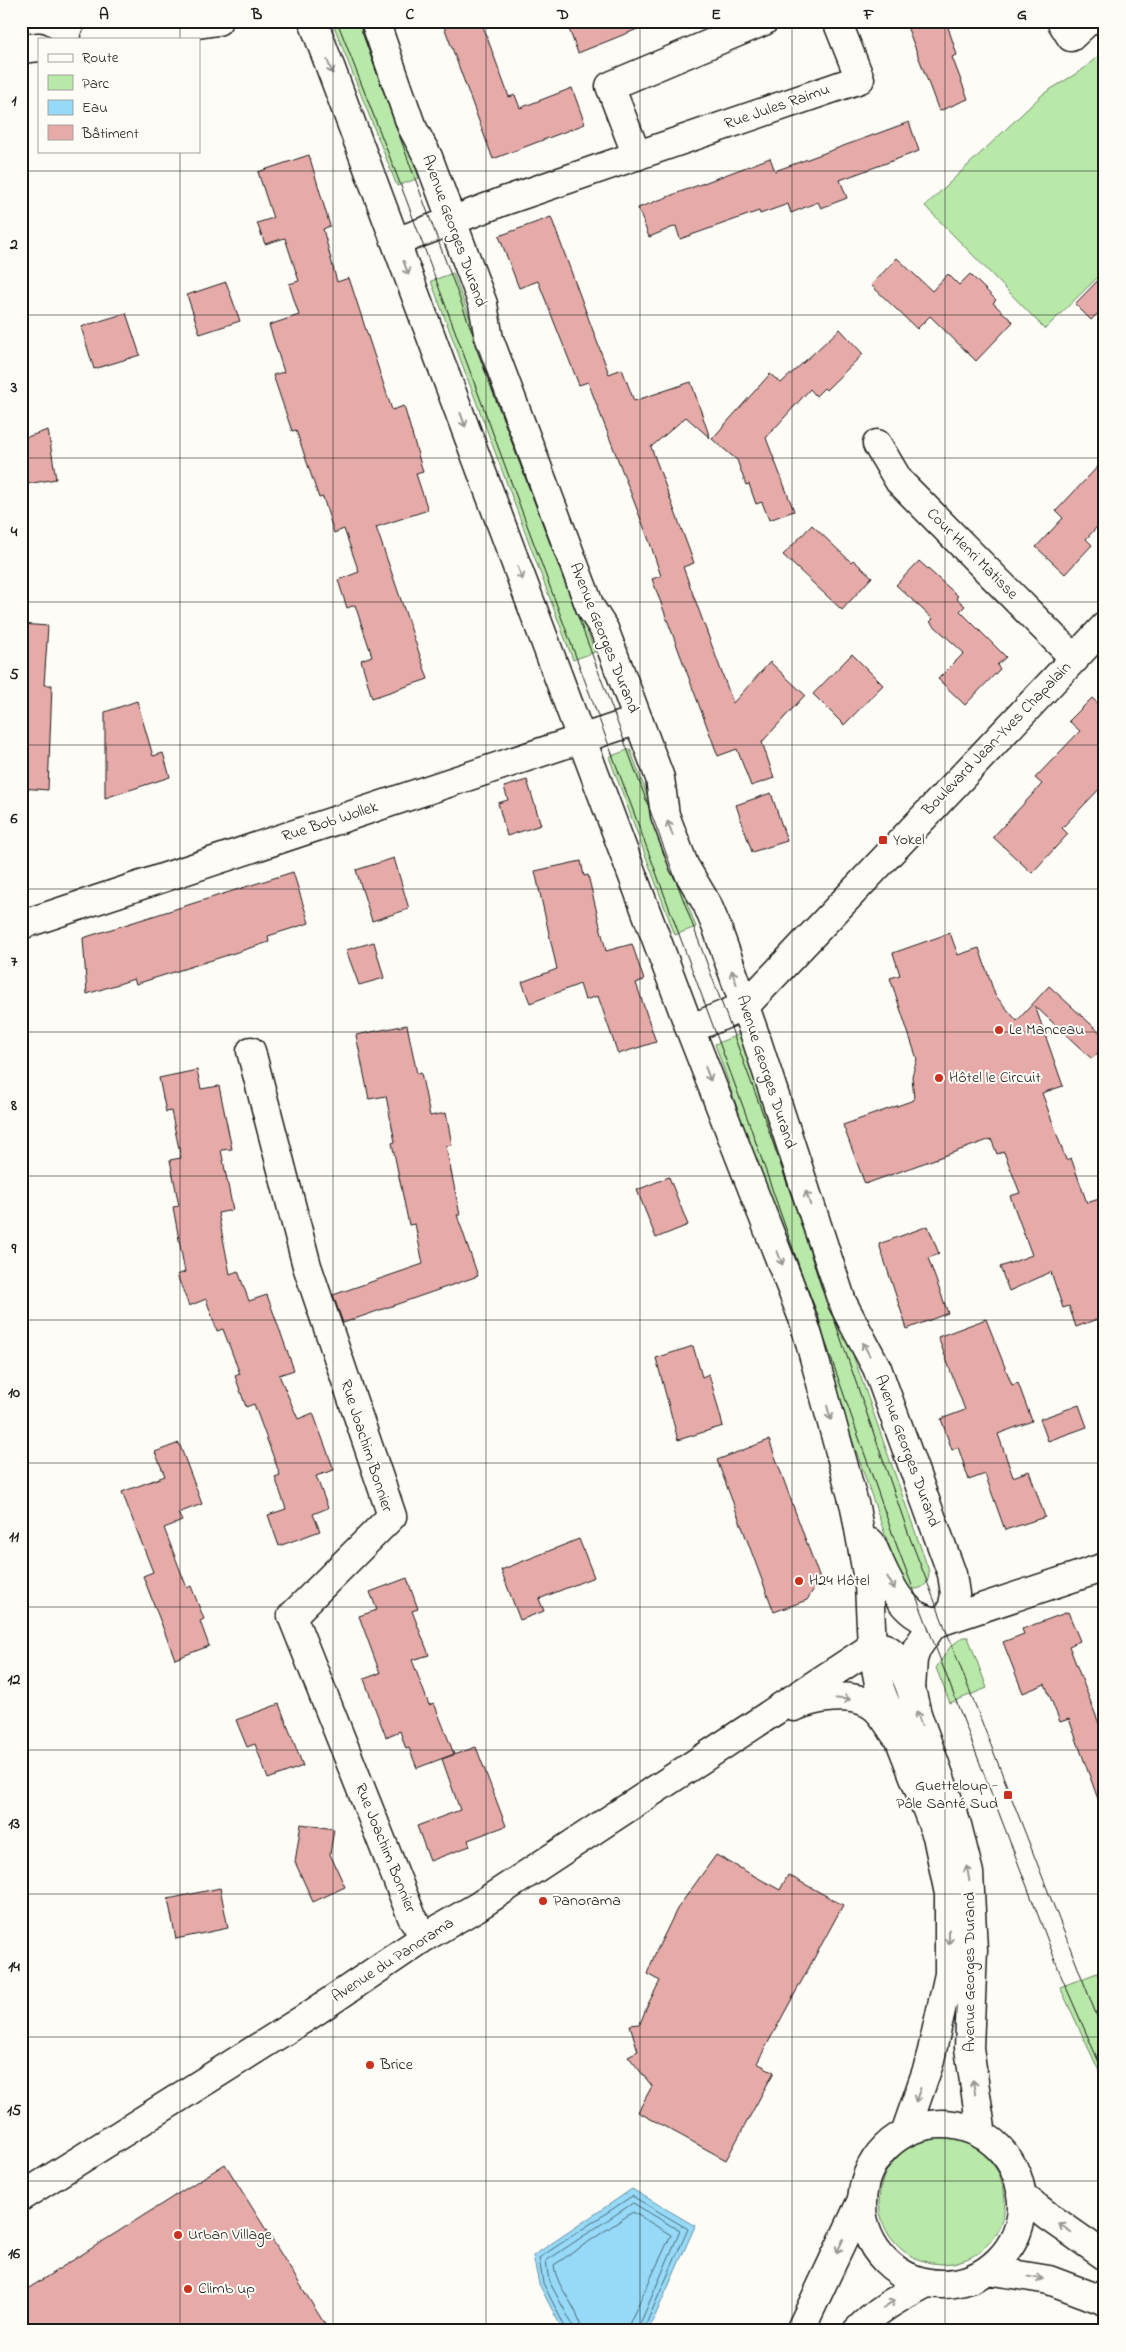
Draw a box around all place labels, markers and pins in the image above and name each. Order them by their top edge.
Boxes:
place label: Yokel [893,828,925,852]
marker: Yokel [877,834,889,846]
place label: Le Manceau [1009,1018,1084,1042]
marker: Le Manceau [993,1024,1005,1036]
place label: Hôtel le Circuit [949,1066,1041,1090]
marker: Hôtel le Circuit [933,1072,945,1084]
place label: H24 Hôtel [809,1569,870,1593]
marker: H24 Hôtel [793,1575,805,1587]
place label: Guetteloup - Pôle Santé Sud [896,1774,998,1816]
marker: Guetteloup - Pôle Santé Sud [1002,1789,1014,1801]
place label: Panorama [553,1889,621,1913]
marker: Panorama [537,1895,549,1907]
place label: Brice [379,2053,414,2077]
marker: Brice [364,2059,376,2071]
place label: Urban Village [188,2223,272,2247]
marker: Urban Village [172,2229,184,2241]
place label: Climb up [198,2277,255,2301]
marker: Climb up [182,2283,194,2295]

